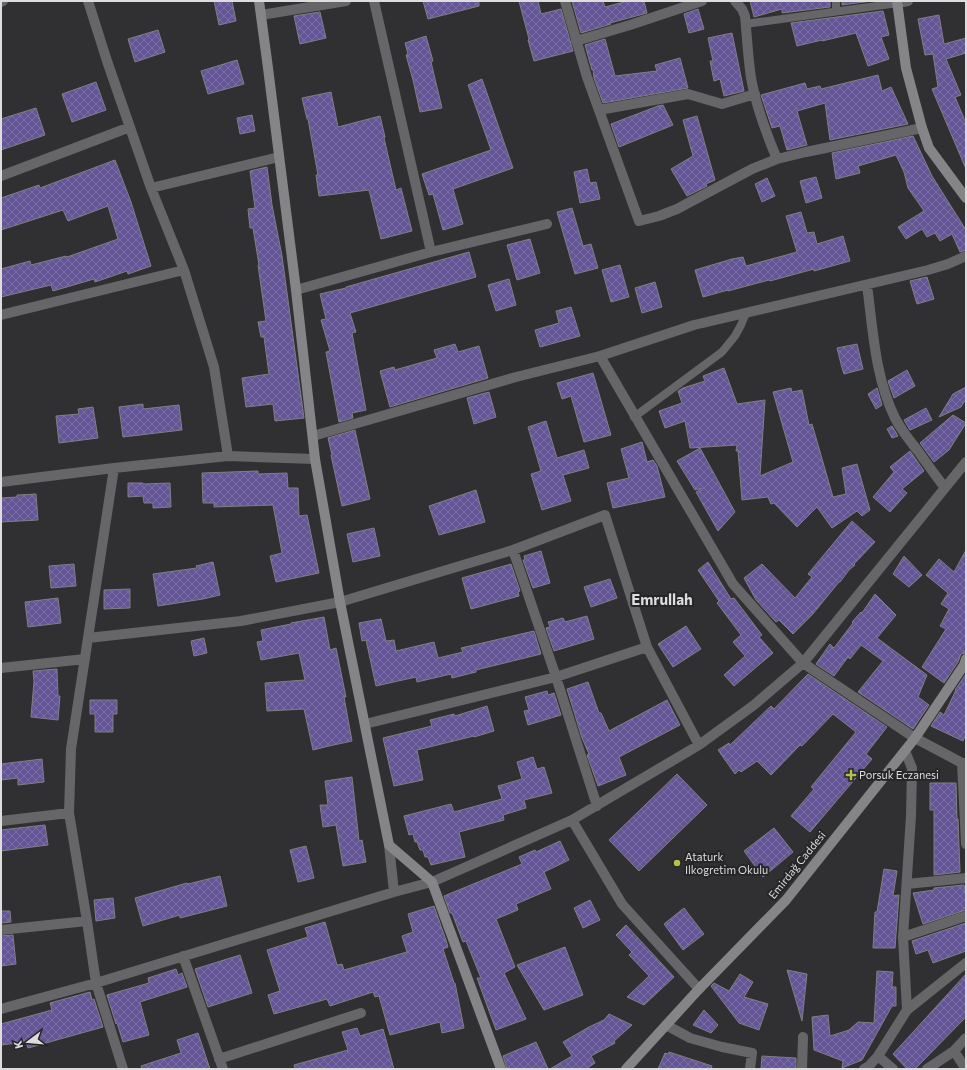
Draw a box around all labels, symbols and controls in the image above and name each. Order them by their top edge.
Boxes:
district label: Emrullah [631,590,693,608]
place label: Porsuk Eczanesi [859,768,939,781]
marker: Porsuk Eczanesi [846,770,856,780]
street label: Emirdağ Caddesi [765,828,828,901]
place label: Ataturk Ilkogretim Okulu [685,850,768,876]
marker: Ataturk Ilkogretim Okulu [672,858,682,868]
north arrow [8,1022,48,1062]
text: K [11,1039,25,1050]

